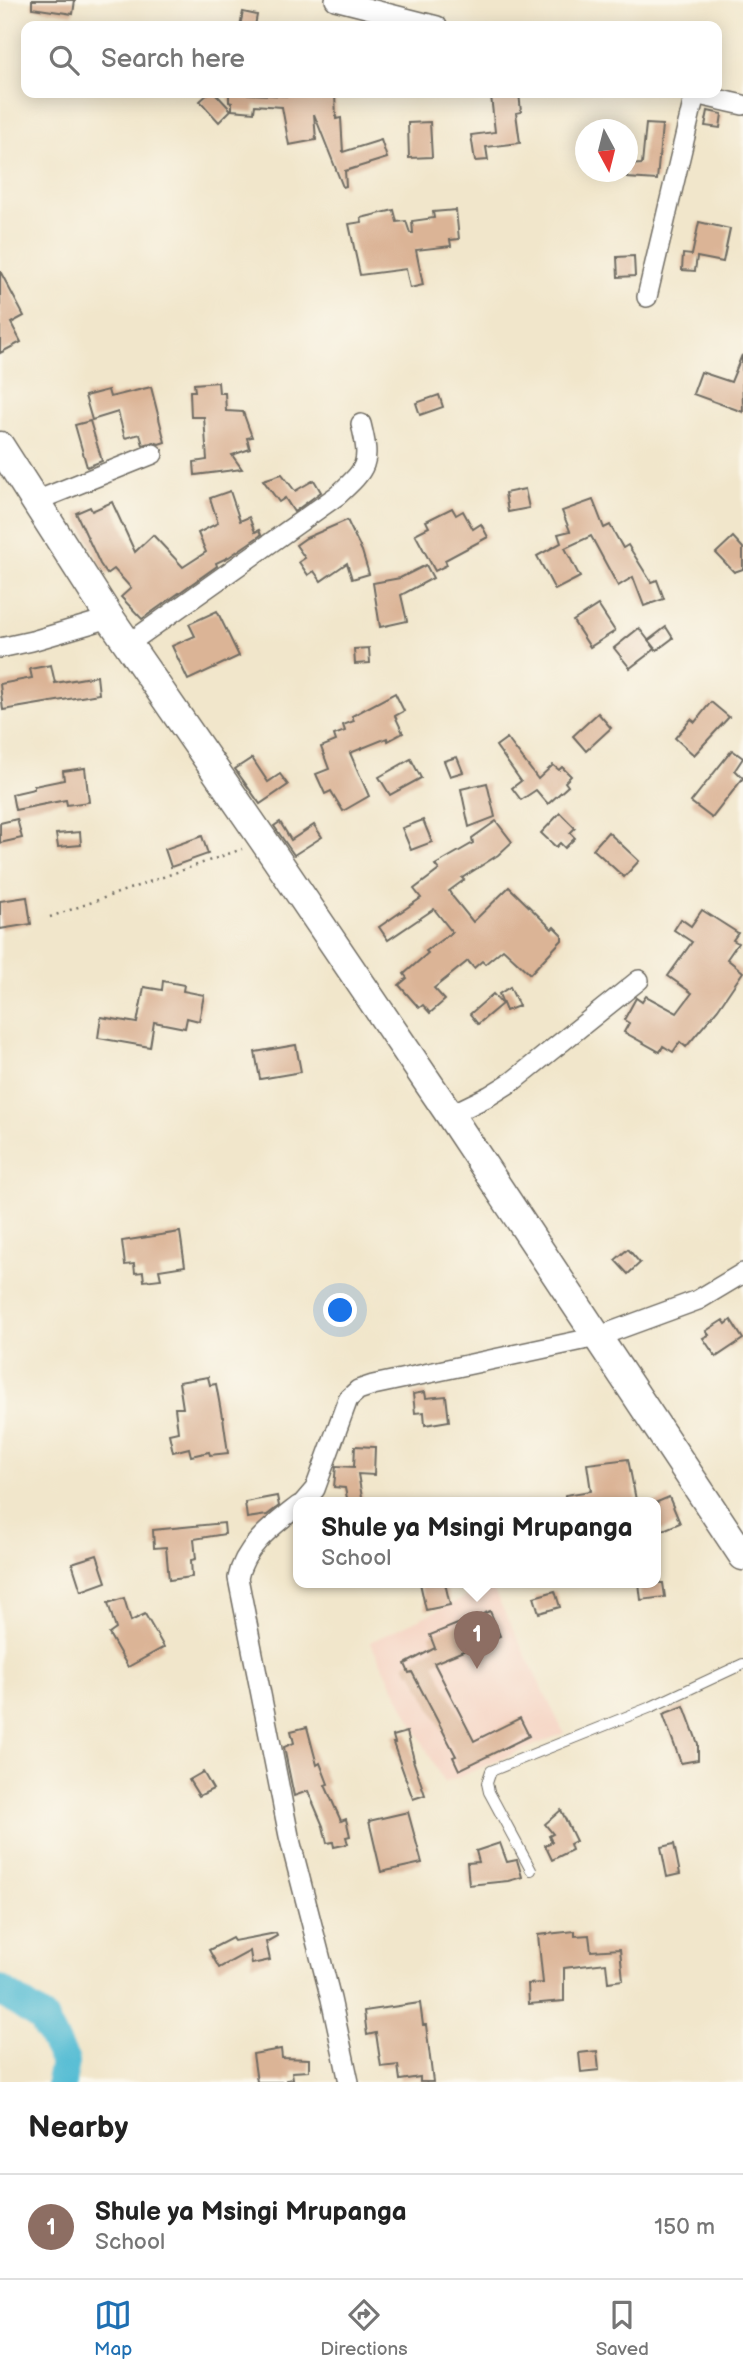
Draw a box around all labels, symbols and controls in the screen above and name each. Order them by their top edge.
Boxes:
search box [21,21,722,98]
icon: search [45,41,83,79]
text: Search here [101,44,245,75]
north arrow [575,119,638,182]
your location [323,1293,357,1327]
popup [293,1497,661,1588]
text: Shule ya Msingi Mrupanga [321,1513,633,1544]
text: School [321,1544,391,1572]
pin: 1 [454,1611,500,1669]
text: Nearby [28,2110,128,2146]
text: Shule ya Msingi Mrupanga [95,2197,407,2228]
text: 1 [46,2213,56,2241]
text: 150 m [654,2213,715,2241]
text: School [95,2228,165,2256]
tab: Map [94,2296,132,2361]
tab: Directions [320,2296,408,2361]
tab: Saved [596,2296,649,2361]

